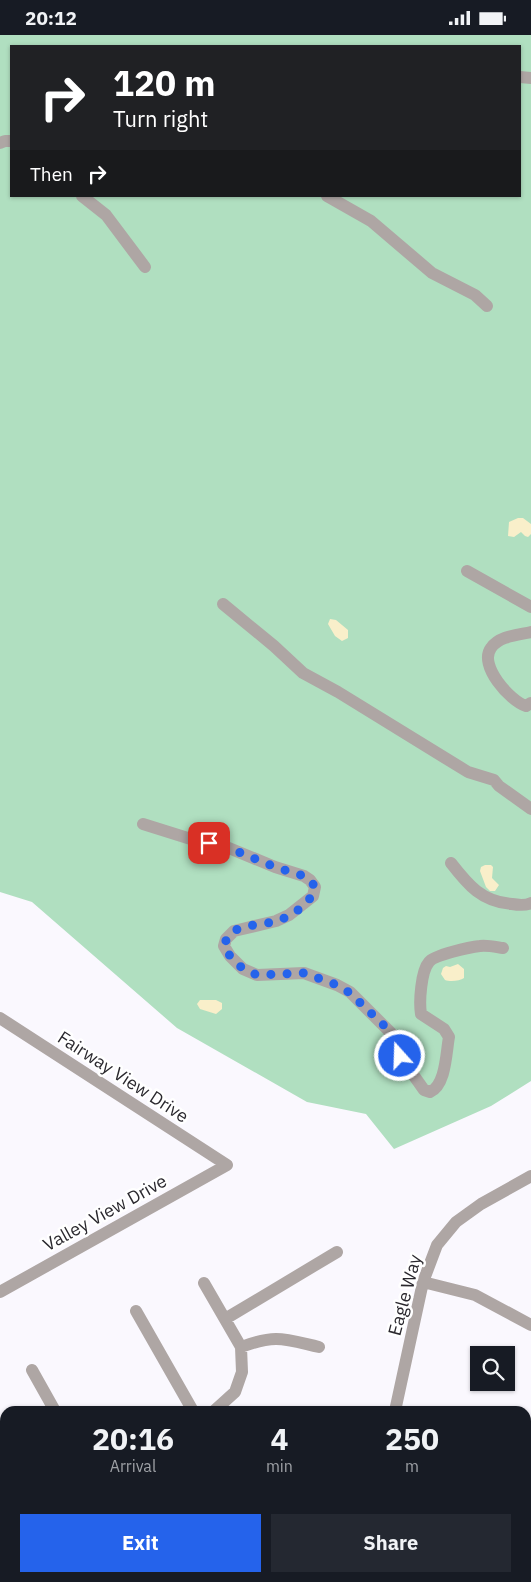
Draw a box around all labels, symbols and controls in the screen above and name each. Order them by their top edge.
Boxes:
text: 20:12 [25,6,77,30]
text: 120 m [113,60,216,106]
icon: right [30,65,95,130]
text: Turn right [113,104,208,133]
icon: right [83,160,111,188]
text: Then [30,162,73,186]
pin [188,822,230,864]
icon: arrive [195,829,223,857]
street label: Fairway View Drive [53,1026,193,1128]
position arrow [373,1029,425,1081]
street label: Valley View Drive [39,1169,171,1256]
street label: Eagle Way [383,1252,426,1338]
map controls [470,1346,515,1391]
button: search [470,1346,515,1391]
text: 20:16 [92,1419,174,1458]
text: 4 [270,1419,288,1458]
text: 250 [385,1419,439,1458]
text: Arrival [110,1456,156,1476]
text: min [266,1456,293,1476]
text: m [405,1456,419,1476]
button: Exit [20,1514,261,1572]
button: Share [271,1514,511,1572]

